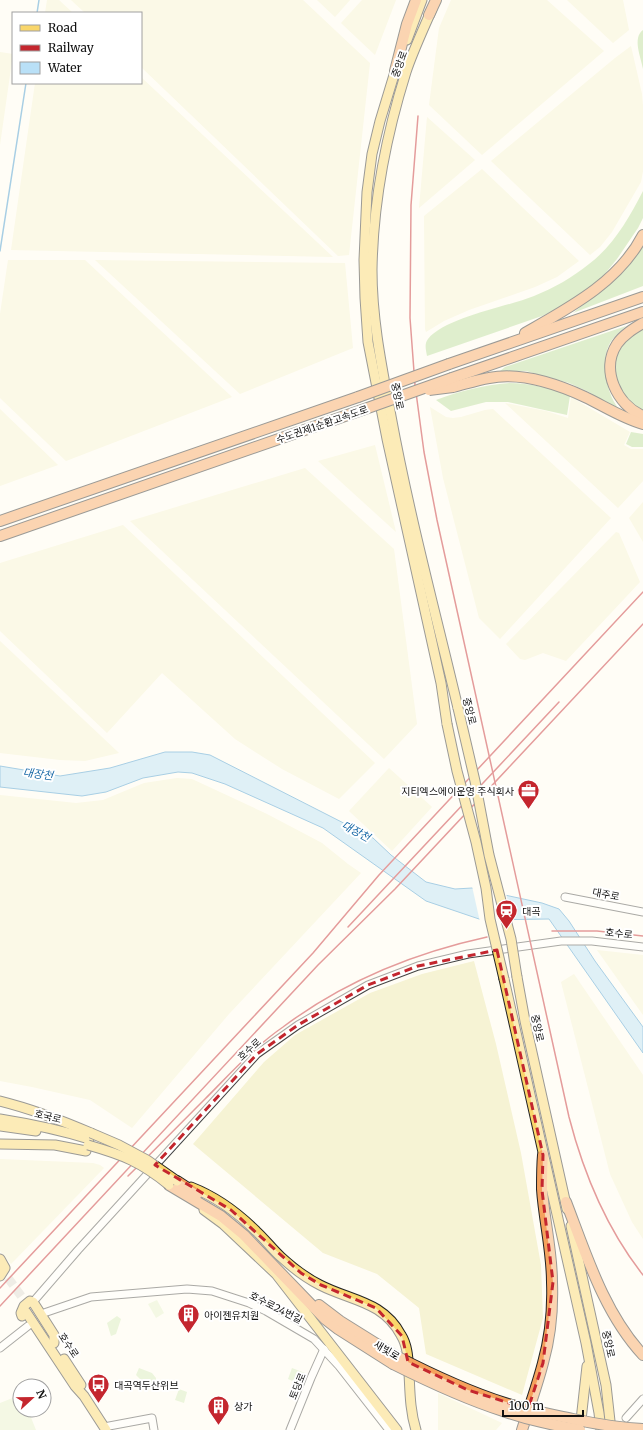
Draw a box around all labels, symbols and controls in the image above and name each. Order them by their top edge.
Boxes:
legend [12,12,142,84]
text: Road [48,20,77,35]
text: Railway [48,40,94,55]
street label: 중앙로 [389,49,410,79]
text: Water [47,60,83,75]
street label: 중앙로 [388,381,407,411]
street label: 수도권제1순환고속도로 [274,403,370,446]
street label: 중앙로 [460,696,479,726]
water label: 대장천 [22,765,56,783]
office icon: 지티엑스에이운영 주식회사 [516,778,542,811]
place label: 지티엑스에이운영 주식회사 [401,785,515,798]
water label: 대장천 [339,818,374,845]
street label: 대주로 [591,885,621,904]
station icon: 대곡 [493,898,519,931]
place label: 대곡 [522,905,540,918]
street label: 호수로 [605,926,633,941]
street label: 중앙로 [528,1013,547,1043]
street label: 호수로 [235,1035,264,1063]
street label: 호국로 [33,1107,63,1126]
street label: 호수로24번길 [247,1289,304,1326]
building icon: 아이젠유치원 [176,1302,202,1335]
place label: 아이젠유치원 [204,1309,259,1322]
street label: 중앙로 [599,1329,618,1359]
street label: 호수로 [55,1330,82,1360]
street label: 새빛로 [372,1338,402,1363]
street label: 토당로 [286,1371,309,1401]
bus stop icon: 대곡역두산위브 [85,1372,111,1405]
north arrow [12,1378,52,1418]
place label: 대곡역두산위브 [114,1379,178,1392]
text: N [33,1388,50,1401]
scale bar [503,1392,583,1418]
building icon: 상가 [206,1393,232,1426]
text: 100 m [509,1398,544,1413]
place label: 상가 [234,1400,252,1413]

